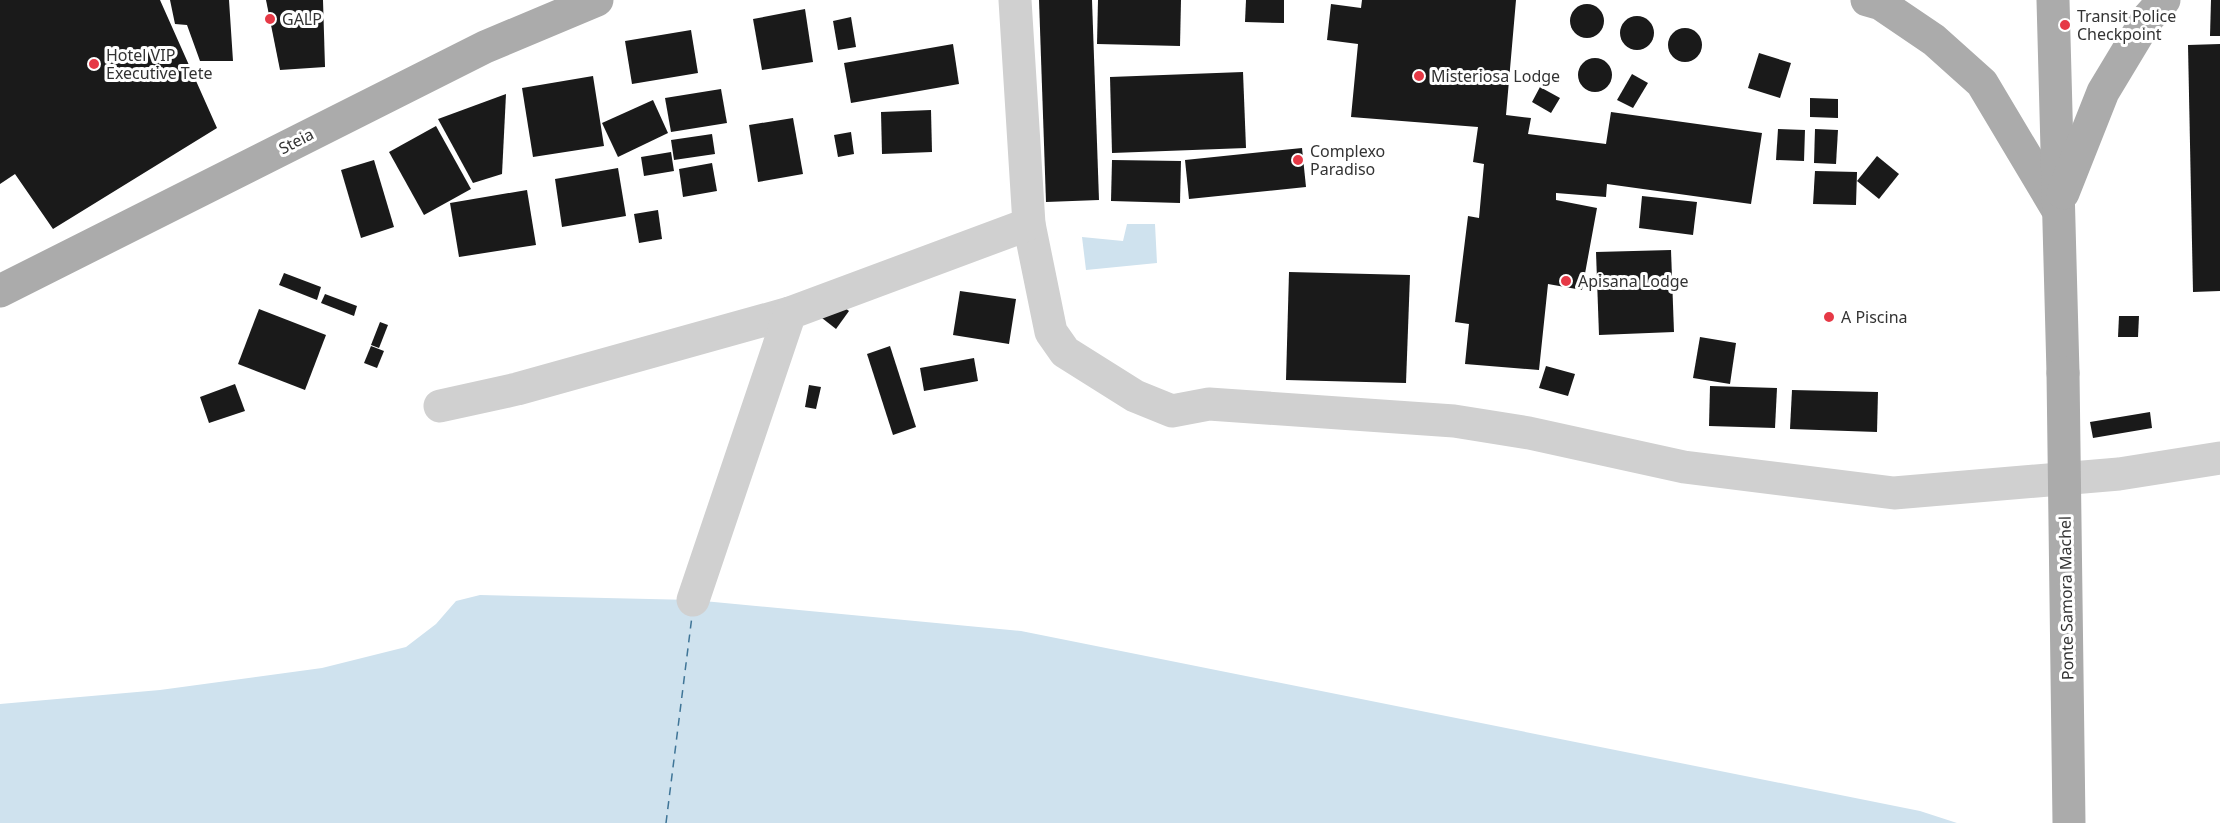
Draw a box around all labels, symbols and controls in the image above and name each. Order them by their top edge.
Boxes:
place label: Transit Police Checkpoint [2077,5,2176,45]
place label: GALP [282,8,322,30]
marker: GALP [263,12,277,26]
marker: Transit Police Checkpoint [2058,18,2072,32]
place label: Hotel VIP Executive Tete [106,44,212,84]
marker: Hotel VIP Executive Tete [87,57,101,71]
place label: Misteriosa Lodge [1431,65,1560,87]
marker: Misteriosa Lodge [1412,69,1426,83]
street label: Steia [275,123,317,159]
place label: Complexo Paradiso [1310,140,1385,180]
marker: Complexo Paradiso [1291,153,1305,167]
place label: Apisana Lodge [1578,270,1689,292]
marker: Apisana Lodge [1559,274,1573,288]
place label: A Piscina [1841,306,1908,328]
marker: A Piscina [1822,310,1836,324]
street label: Ponte Samora Machel [2054,516,2078,680]

